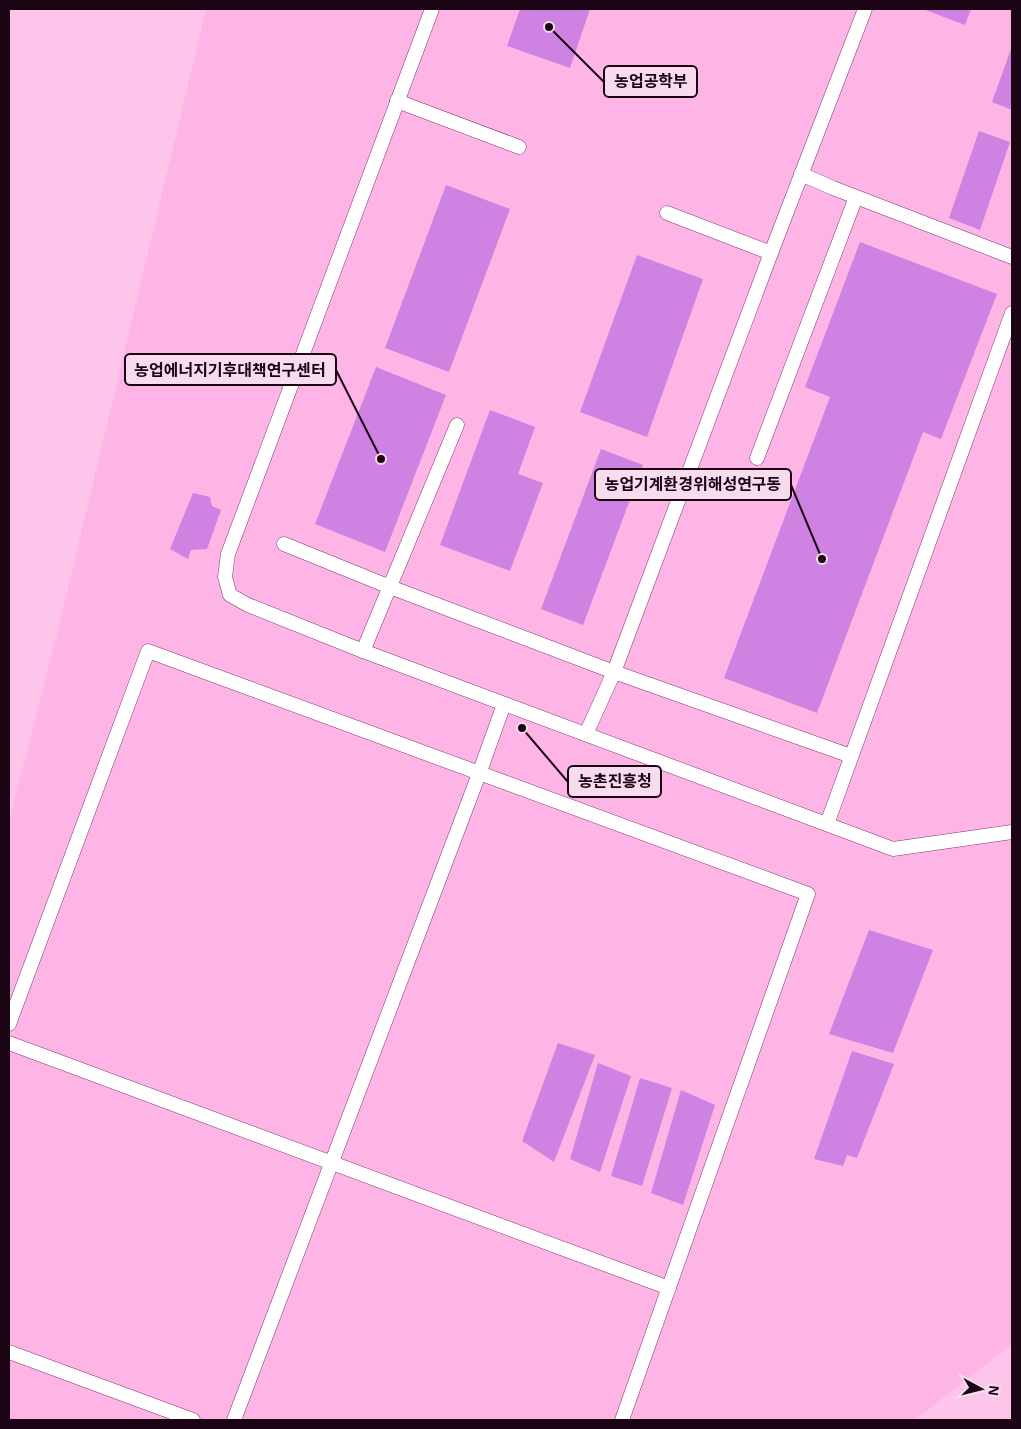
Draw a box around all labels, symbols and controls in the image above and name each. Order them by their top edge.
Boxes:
callout: 농업공학부 [604,66,697,97]
text: 농업공학부 [614,72,688,90]
callout: 농업에너지기후대책연구센터 [125,354,336,385]
text: 농업에너지기후대책연구센터 [134,362,326,379]
callout: 농업기계환경위해성연구동 [595,469,791,500]
text: 농업기계환경위해성연구동 [605,475,781,493]
callout: 농촌진흥청 [568,766,661,797]
text: 농촌진흥청 [578,773,652,790]
north arrow [956,1364,1006,1414]
text: N [985,1385,1002,1397]

